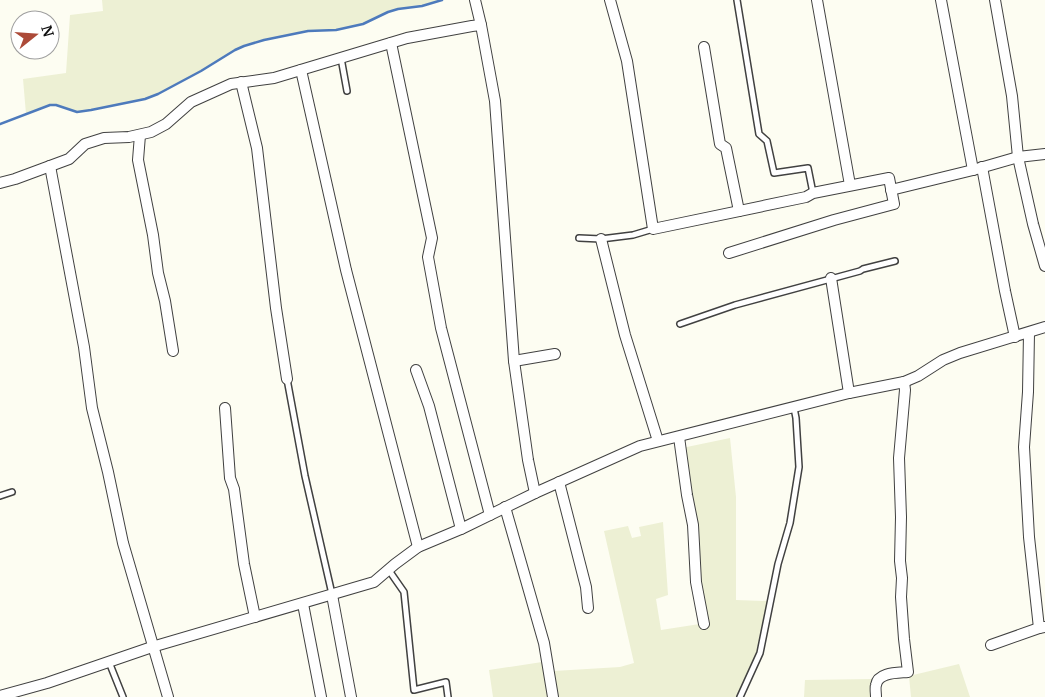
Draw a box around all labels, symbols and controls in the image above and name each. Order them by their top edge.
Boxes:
north arrow [10,10,60,60]
text: N [37,23,58,39]

